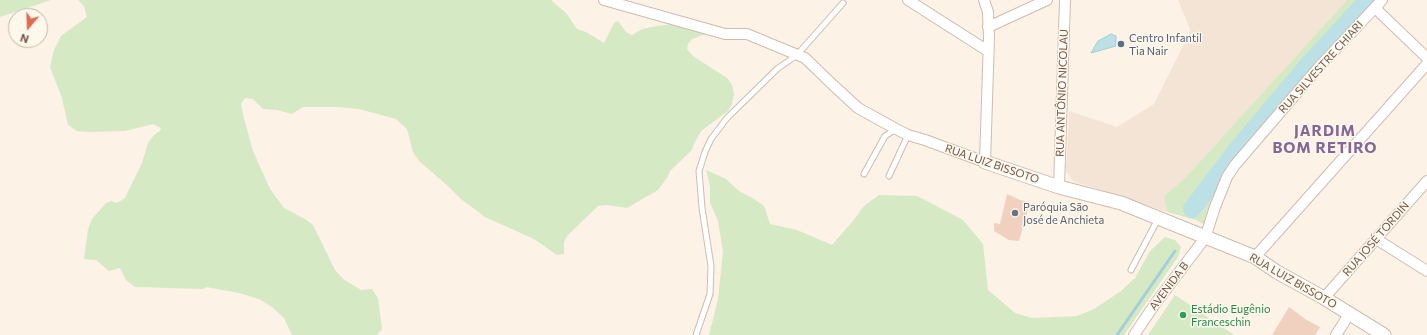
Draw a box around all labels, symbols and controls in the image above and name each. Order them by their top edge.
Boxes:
north arrow [8,8,48,48]
street label: RUA SILVESTRE CHIARI [1276,18,1366,116]
street label: RUA ANTÔNIO NICOLAU [1053,29,1071,157]
text: N [18,31,30,46]
place label: Centro Infantil Tia Nair [1129,31,1202,57]
marker: Centro Infantil Tia Nair [1116,39,1126,49]
district label: JARDIM BOM RETIRO [1272,122,1378,157]
street label: RUA LUIZ BISSOTO [943,142,1041,186]
street label: RUA JOSÉ TORDIN [1340,199,1412,279]
place label: Paróquia São José de Anchieta [1023,200,1104,226]
marker: Paróquia São José de Anchieta [1010,208,1020,218]
street label: RUA LUIZ BISSOTO [1247,251,1339,311]
street label: AVENIDA B [1147,259,1191,313]
place label: Estádio Eugênio Franceschin [1191,302,1271,328]
marker: Estádio Eugênio Franceschin [1178,310,1188,320]

